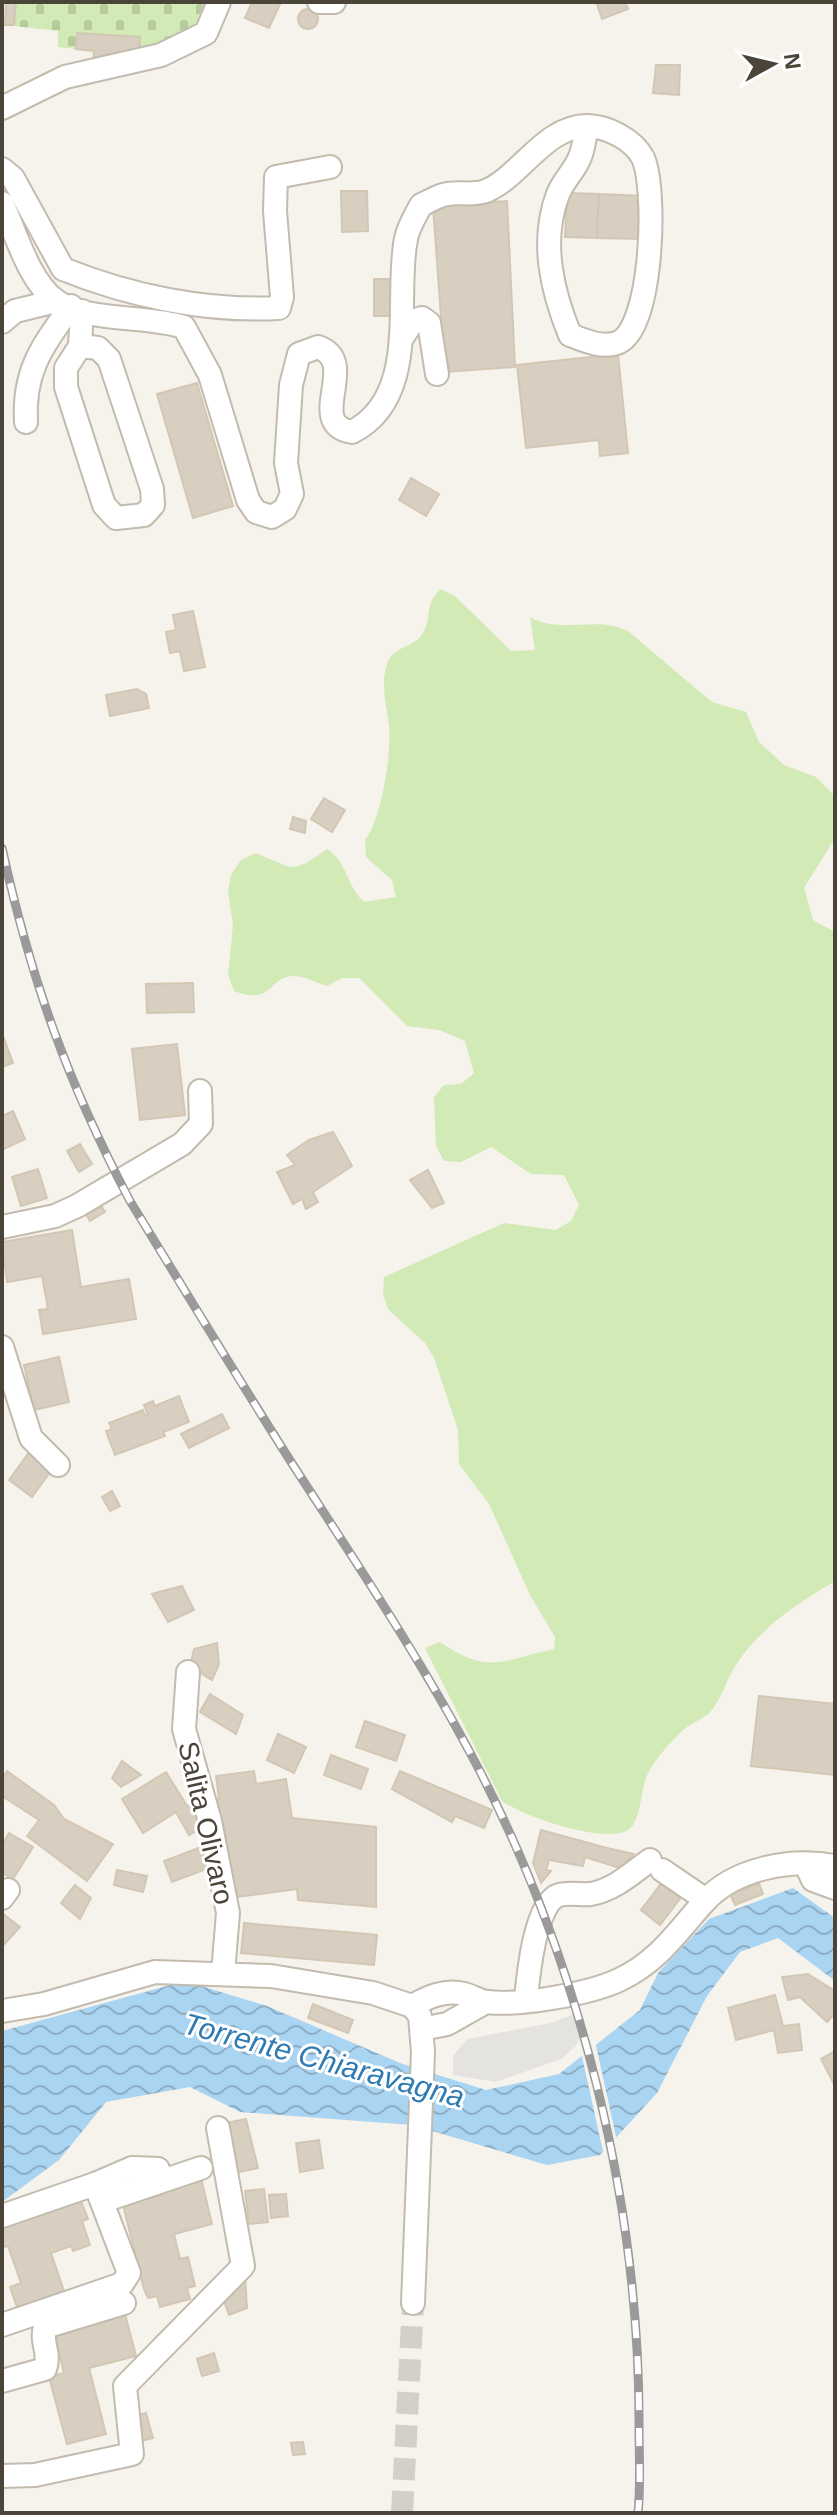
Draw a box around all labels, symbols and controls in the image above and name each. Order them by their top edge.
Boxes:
north arrow [733,24,813,104]
text: N [779,52,806,71]
street label: Salita Olivaro [172,1738,240,1908]
water label: Torrente Chiaravagna [180,2007,468,2113]

